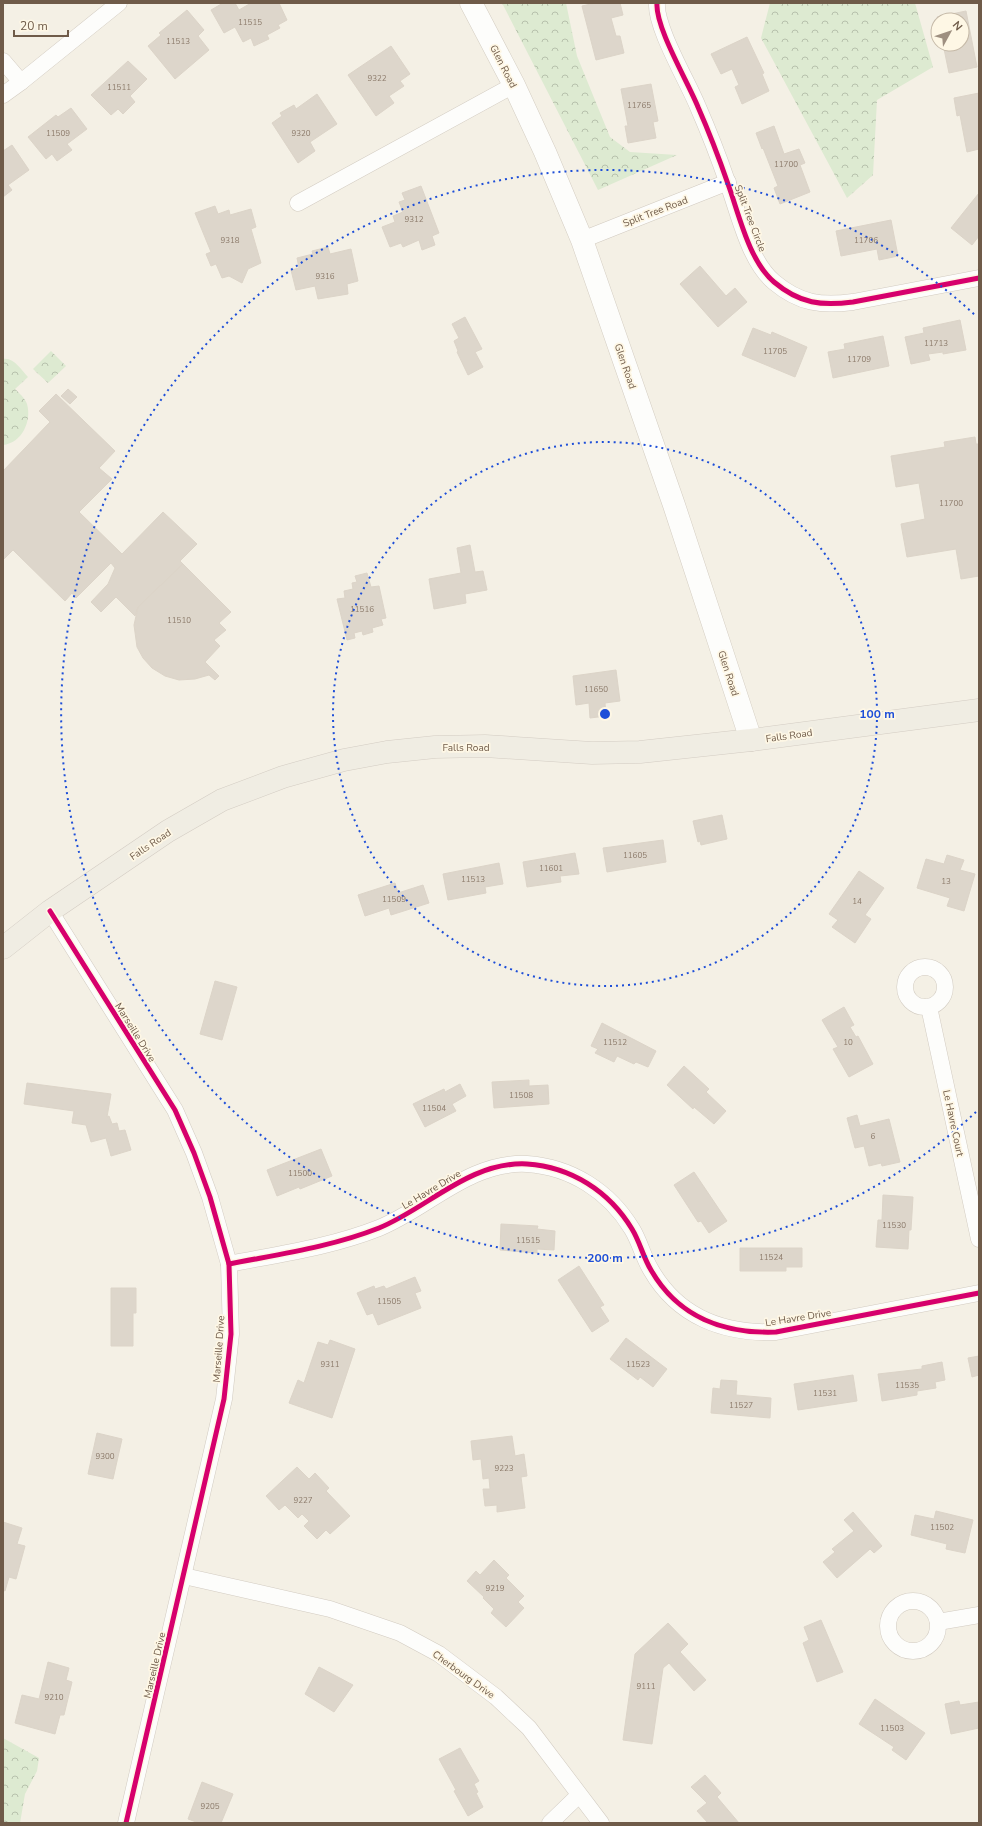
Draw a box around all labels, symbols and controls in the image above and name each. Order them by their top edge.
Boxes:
scale bar [14,12,68,38]
north arrow [930,12,970,52]
house number: 11515 [238,17,262,28]
text: 20 m [20,18,48,34]
text: N [949,18,966,34]
house number: 11513 [166,36,190,47]
street label: Glen Road [486,42,520,91]
house number: 9322 [367,73,387,84]
house number: 11511 [107,82,131,93]
house number: 11765 [627,100,651,111]
house number: 11509 [46,128,70,139]
house number: 9320 [291,128,311,139]
house number: 11700 [774,159,798,170]
street label: Split Tree Circle [731,183,769,254]
street label: Split Tree Road [621,193,690,231]
house number: 9312 [404,214,424,225]
house number: 9318 [220,235,240,246]
house number: 11706 [854,235,878,246]
house number: 9316 [315,271,335,282]
house number: 11713 [924,338,948,349]
street label: Glen Road [611,342,639,391]
house number: 11705 [763,346,787,357]
house number: 11709 [847,354,871,365]
house number: 11700 [939,498,963,509]
house number: 11516 [350,604,374,615]
house number: 11510 [167,615,191,626]
street label: Glen Road [714,649,742,698]
house number: 11650 [584,684,608,695]
text: 100 m [859,706,895,722]
centre of rings [598,707,612,721]
street label: Falls Road [765,726,814,746]
street label: Falls Road [442,741,490,755]
street label: Falls Road [127,826,174,864]
house number: 11605 [623,850,647,861]
house number: 11601 [539,863,563,874]
house number: 11513 [461,874,485,885]
house number: 13 [941,876,951,887]
house number: 11509 [382,894,406,905]
house number: 14 [852,896,862,907]
street label: Marseille Drive [111,1000,159,1065]
house number: 11512 [603,1037,627,1048]
house number: 10 [843,1037,853,1048]
street label: Le Havre Court [939,1089,967,1158]
house number: 11508 [509,1090,533,1101]
house number: 11504 [422,1103,446,1114]
house number: 6 [871,1131,876,1142]
street label: Le Havre Drive [399,1167,464,1213]
house number: 11500 [288,1168,312,1179]
house number: 11530 [882,1220,906,1231]
house number: 11515 [516,1235,540,1246]
text: 200 m [587,1250,623,1266]
house number: 11524 [759,1252,783,1263]
house number: 11505 [377,1296,401,1307]
street label: Le Havre Drive [764,1306,832,1330]
street label: Marseille Drive [210,1315,228,1383]
house number: 9311 [320,1359,340,1370]
house number: 11523 [626,1359,650,1370]
house number: 11535 [895,1380,919,1391]
house number: 11531 [813,1388,837,1399]
house number: 11527 [729,1400,753,1411]
house number: 9300 [95,1451,115,1462]
house number: 9223 [494,1463,514,1474]
house number: 9227 [293,1495,313,1506]
house number: 11502 [930,1522,954,1533]
house number: 9219 [485,1583,505,1594]
street label: Marseille Drive [141,1631,169,1700]
street label: Cherbourg Drive [429,1647,497,1702]
house number: 9111 [636,1681,656,1692]
house number: 9210 [44,1692,64,1703]
house number: 11503 [880,1723,904,1734]
house number: 9205 [200,1801,220,1812]

